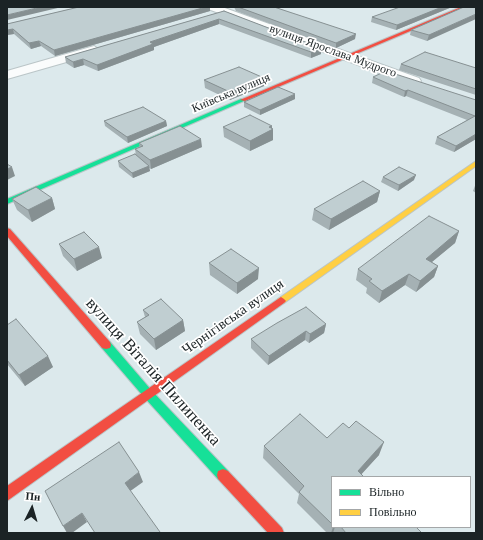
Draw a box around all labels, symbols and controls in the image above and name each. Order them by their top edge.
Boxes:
street label: вулиця Ярослава Мудрого [268,21,398,81]
street label: Київська вулиця [190,70,272,116]
street label: Чернігівська вулиця [179,276,287,358]
street label: вулиця Віталія Пилипенка [81,294,225,450]
legend [331,476,471,528]
text: Вільно [369,484,404,499]
north arrow [12,488,52,528]
text: Пн [25,488,41,504]
text: Повільно [369,504,417,519]

